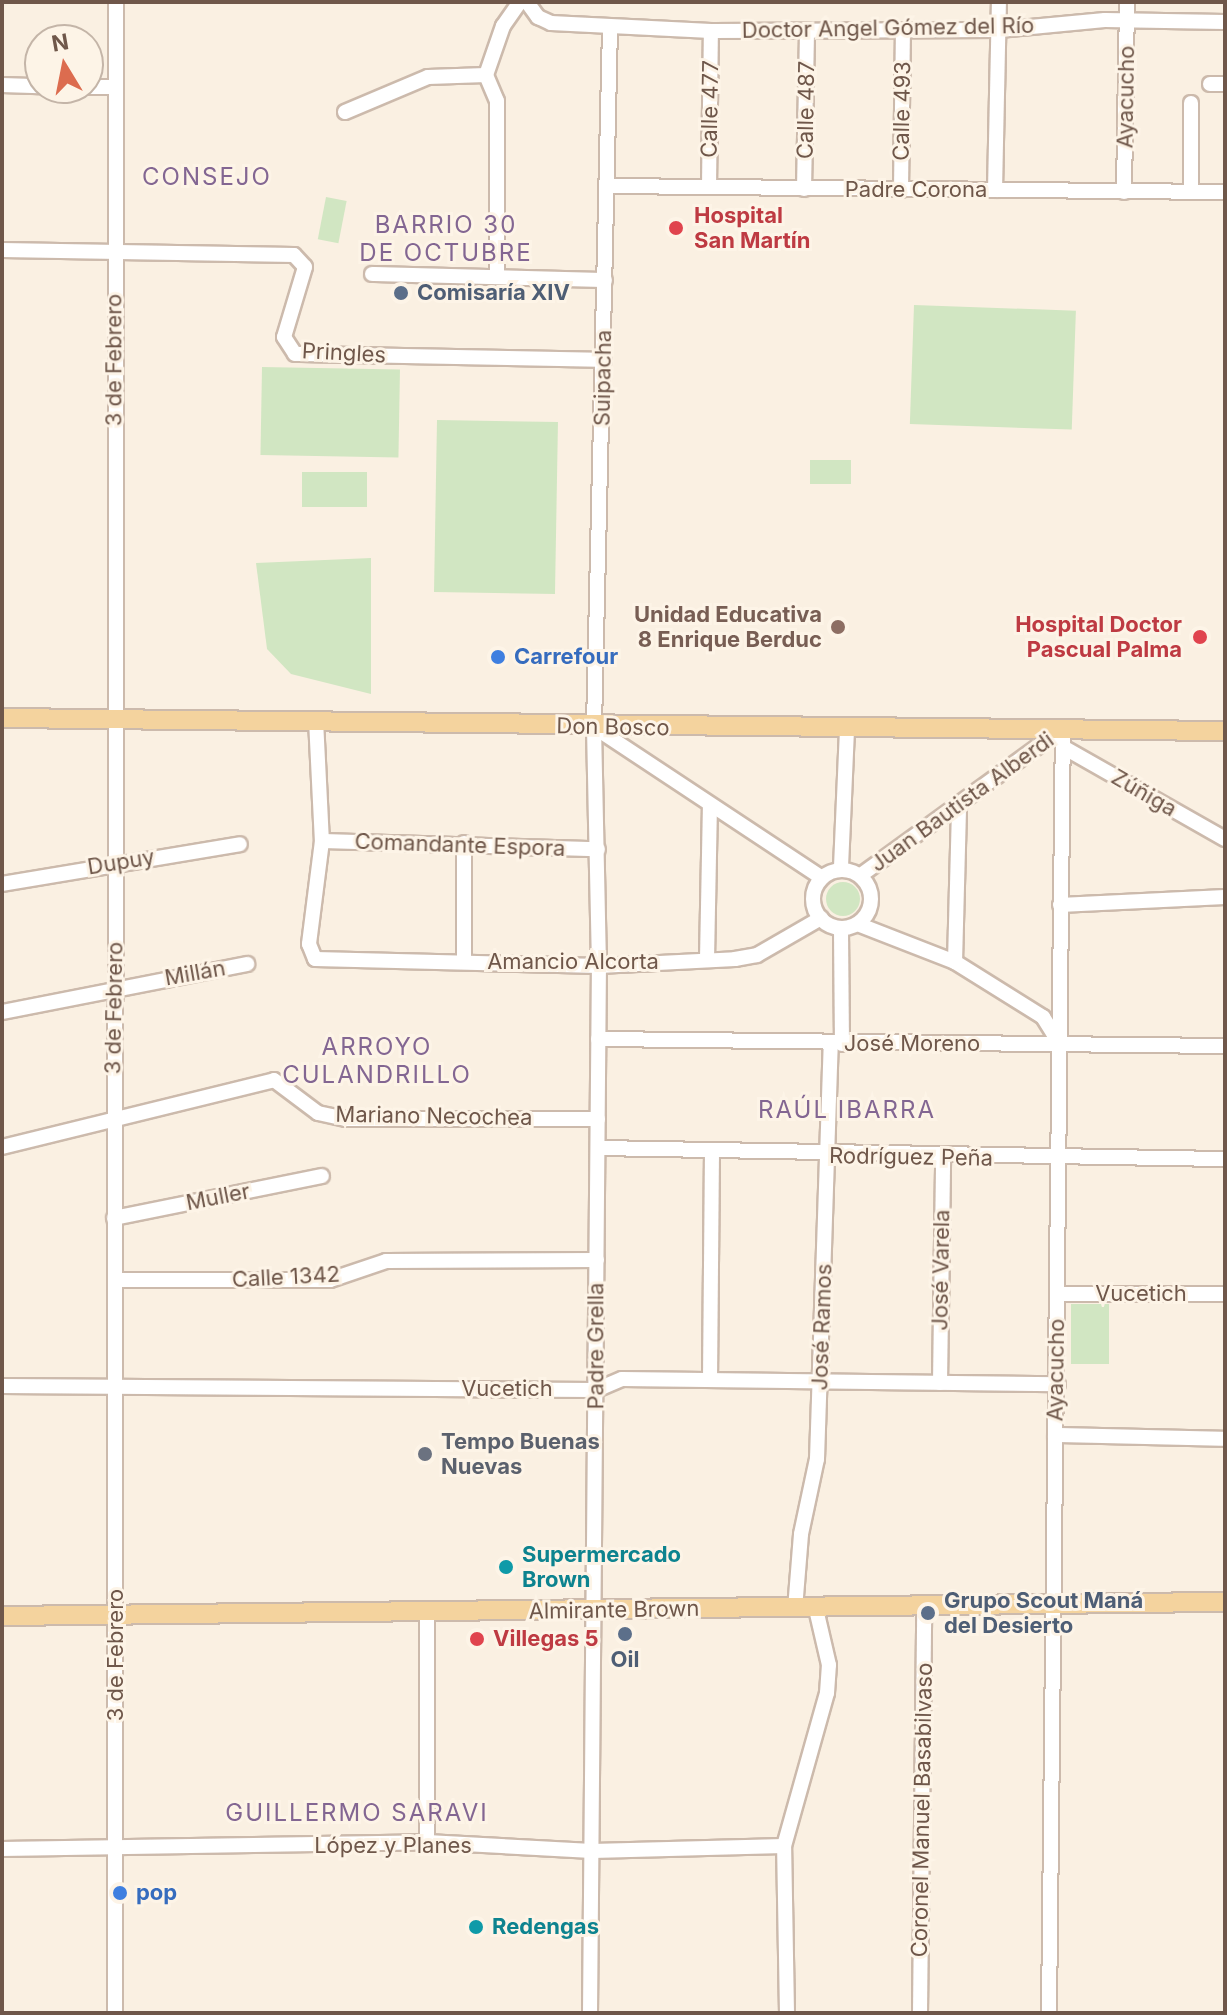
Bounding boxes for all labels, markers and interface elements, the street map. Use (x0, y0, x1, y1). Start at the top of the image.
street label: Doctor Angel Gómez del Río (742, 12, 1034, 44)
north arrow (24, 24, 104, 104)
text: N (50, 28, 71, 57)
street label: Ayacucho (1112, 45, 1140, 149)
street label: Calle 477 (696, 60, 724, 158)
street label: Calle 487 (792, 61, 820, 159)
street label: Calle 493 (888, 61, 916, 161)
district label: CONSEJO (142, 163, 272, 191)
street label: Padre Corona (845, 177, 987, 203)
place label: Hospital San Martín (694, 202, 810, 254)
district label: BARRIO 30 DE OCTUBRE (359, 211, 533, 267)
marker: Hospital San Martín (665, 217, 687, 239)
place label: Comisaría XIV (417, 280, 570, 306)
marker: Comisaría XIV (392, 284, 410, 302)
street label: 3 de Febrero (101, 294, 127, 426)
street label: Suipacha (589, 330, 617, 426)
street label: Pringles (301, 338, 387, 368)
place label: Unidad Educativa 8 Enrique Berduc (634, 601, 822, 652)
place label: Hospital Doctor Pascual Palma (1015, 611, 1182, 662)
marker: Unidad Educativa 8 Enrique Berduc (829, 618, 847, 636)
marker: Hospital Doctor Pascual Palma (1189, 626, 1211, 648)
place label: Carrefour (514, 644, 618, 670)
marker: Carrefour (489, 648, 507, 666)
street label: Don Bosco (556, 713, 670, 741)
street label: Juan Bautista Alberdi (865, 727, 1059, 877)
street label: Zúñiga (1107, 764, 1181, 822)
street label: Comandante Espora (354, 828, 566, 862)
street label: Dupuy (85, 844, 157, 880)
street label: 3 de Febrero (100, 942, 128, 1074)
street label: Amancio Alcorta (487, 949, 659, 975)
street label: Millán (163, 955, 227, 991)
street label: José Moreno (844, 1031, 980, 1057)
district label: ARROYO CULANDRILLO (282, 1033, 472, 1089)
district label: RAÚL IBARRA (758, 1096, 936, 1124)
street label: Mariano Necochea (335, 1101, 533, 1131)
street label: Rodríguez Peña (829, 1142, 993, 1172)
street label: Muller (184, 1178, 252, 1216)
street label: José Varela (927, 1209, 955, 1331)
street label: Calle 1342 (231, 1261, 341, 1293)
street label: José Ramos (807, 1263, 837, 1391)
street label: Vucetich (1095, 1281, 1187, 1307)
street label: Padre Grella (583, 1283, 609, 1409)
street label: Ayacucho (1042, 1318, 1070, 1422)
street label: Vucetich (461, 1376, 553, 1402)
place label: Tempo Buenas Nuevas (441, 1428, 600, 1480)
marker: Tempo Buenas Nuevas (416, 1445, 434, 1463)
place label: Supermercado Brown (522, 1541, 681, 1592)
marker: Supermercado Brown (497, 1558, 515, 1576)
place label: Grupo Scout Maná del Desierto (944, 1587, 1143, 1638)
street label: 3 de Febrero (103, 1589, 129, 1721)
street label: Almirante Brown (528, 1595, 700, 1625)
marker: Grupo Scout Maná del Desierto (919, 1604, 937, 1622)
marker: Oil (616, 1625, 634, 1643)
place label: Villegas 5 (493, 1626, 599, 1652)
marker: Villegas 5 (468, 1630, 486, 1648)
place label: Oil (611, 1647, 639, 1673)
street label: Coronel Manuel Basabilvaso (906, 1662, 938, 1958)
district label: GUILLERMO SARAVI (225, 1799, 489, 1827)
street label: López y Planes (314, 1833, 472, 1859)
place label: pop (136, 1880, 177, 1906)
marker: pop (111, 1884, 129, 1902)
place label: Redengas (492, 1914, 599, 1940)
marker: Redengas (467, 1918, 485, 1936)

